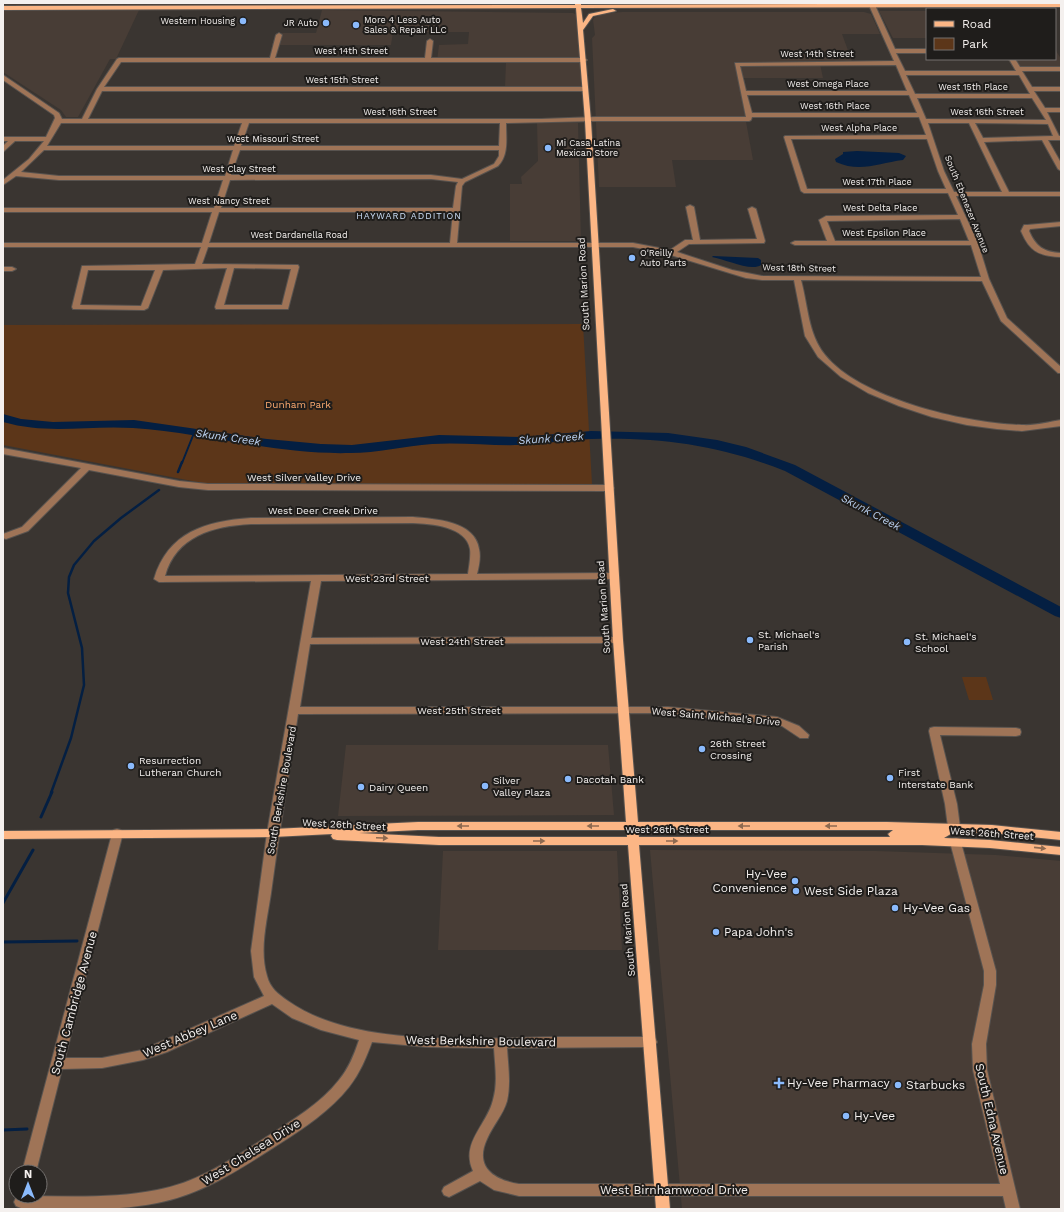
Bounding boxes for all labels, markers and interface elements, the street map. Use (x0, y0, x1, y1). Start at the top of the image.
legend (926, 8, 1056, 60)
place label: More 4 Less Auto Sales & Repair LLC (364, 15, 447, 35)
place label: Western Housing (160, 16, 235, 26)
marker: Western Housing (238, 16, 248, 26)
text: Road (962, 17, 991, 31)
place label: JR Auto (284, 18, 318, 28)
marker: JR Auto (321, 18, 331, 28)
marker: More 4 Less Auto Sales & Repair LLC (351, 20, 361, 30)
text: Park (962, 37, 988, 51)
street label: West 14th Street (314, 46, 388, 56)
street label: West 14th Street (780, 49, 854, 59)
street label: West 15th Street (305, 75, 379, 85)
street label: West Omega Place (787, 79, 869, 89)
street label: West 15th Place (938, 82, 1008, 92)
street label: West 16th Place (800, 101, 870, 111)
street label: West 16th Street (363, 107, 437, 117)
street label: West 16th Street (950, 107, 1024, 117)
street label: West Alpha Place (821, 123, 897, 133)
street label: West Missouri Street (227, 134, 319, 144)
place label: Mi Casa Latina Mexican Store (556, 138, 620, 158)
marker: Mi Casa Latina Mexican Store (543, 143, 553, 153)
street label: South Ebenezer Avenue (943, 154, 991, 254)
street label: West Clay Street (202, 164, 276, 174)
street label: West 17th Place (842, 177, 912, 187)
street label: West Nancy Street (188, 196, 270, 206)
street label: West Delta Place (843, 203, 917, 213)
district label: HAYWARD ADDITION (356, 211, 462, 221)
street label: West Epsilon Place (842, 228, 926, 238)
street label: West Dardanella Road (250, 230, 348, 240)
street label: South Marion Road (576, 237, 591, 331)
place label: O'Reilly Auto Parts (640, 248, 686, 268)
marker: O'Reilly Auto Parts (627, 253, 637, 263)
street label: West 18th Street (762, 262, 836, 274)
park label: Dunham Park (265, 399, 331, 410)
water label: Skunk Creek (195, 426, 262, 449)
water label: Skunk Creek (518, 430, 585, 447)
street label: West Silver Valley Drive (247, 472, 361, 483)
water label: Skunk Creek (839, 491, 904, 534)
street label: West Deer Creek Drive (268, 505, 378, 516)
street label: South Marion Road (595, 560, 612, 654)
street label: West 23rd Street (345, 573, 429, 584)
place label: St. Michael's Parish (758, 629, 819, 652)
place label: St. Michael's School (915, 631, 976, 654)
marker: St. Michael's Parish (745, 635, 755, 645)
street label: West 24th Street (420, 636, 505, 647)
marker: St. Michael's School (902, 637, 912, 647)
street label: West 25th Street (417, 705, 502, 716)
street label: West Saint Michael's Drive (651, 705, 781, 728)
street label: South Berkshire Boulevard (265, 725, 298, 855)
place label: 26th Street Crossing (710, 738, 767, 761)
marker: 26th Street Crossing (697, 744, 707, 754)
place label: Resurrection Lutheran Church (139, 755, 221, 778)
marker: Resurrection Lutheran Church (126, 761, 136, 771)
place label: First Interstate Bank (898, 767, 974, 790)
marker: First Interstate Bank (885, 773, 895, 783)
marker: Dacotah Bank (563, 774, 573, 784)
place label: Dacotah Bank (576, 774, 644, 785)
place label: Silver Valley Plaza (493, 775, 551, 798)
marker: Silver Valley Plaza (480, 781, 490, 791)
marker: Dairy Queen (356, 782, 366, 792)
place label: Dairy Queen (369, 782, 428, 793)
street label: West 26th Street (302, 817, 387, 832)
one-way arrow (456, 823, 469, 829)
one-way arrow (586, 823, 599, 829)
one-way arrow (737, 823, 750, 829)
one-way arrow (824, 823, 837, 829)
street label: West 26th Street (625, 824, 710, 835)
street label: West 26th Street (950, 825, 1035, 842)
one-way arrow (376, 835, 389, 841)
one-way arrow (533, 838, 546, 844)
one-way arrow (666, 838, 679, 844)
one-way arrow (1034, 845, 1046, 852)
place label: Hy-Vee Convenience (713, 867, 787, 895)
marker: Hy-Vee Convenience (790, 876, 800, 886)
street label: South Marion Road (618, 883, 637, 977)
place label: West Side Plaza (804, 884, 898, 898)
marker: West Side Plaza (791, 886, 801, 896)
place label: Hy-Vee Gas (903, 901, 970, 915)
marker: Hy-Vee Gas (890, 903, 900, 913)
place label: Papa John's (724, 925, 793, 939)
marker: Papa John's (711, 927, 721, 937)
street label: South Cambridge Avenue (48, 930, 100, 1076)
street label: West Abbey Lane (141, 1008, 239, 1060)
street label: West Berkshire Boulevard (406, 1033, 556, 1049)
street label: South Edna Avenue (972, 1062, 1012, 1176)
place label: Hy-Vee Pharmacy (787, 1076, 891, 1090)
marker: Hy-Vee Pharmacy (774, 1078, 784, 1088)
place label: Starbucks (906, 1078, 965, 1092)
marker: Starbucks (893, 1080, 903, 1090)
place label: Hy-Vee (854, 1109, 895, 1123)
marker: Hy-Vee (841, 1111, 851, 1121)
street label: West Chelsea Drive (199, 1116, 303, 1188)
north arrow (8, 1164, 48, 1204)
text: N (24, 1168, 32, 1181)
street label: West Birnhamwood Drive (600, 1183, 748, 1197)

